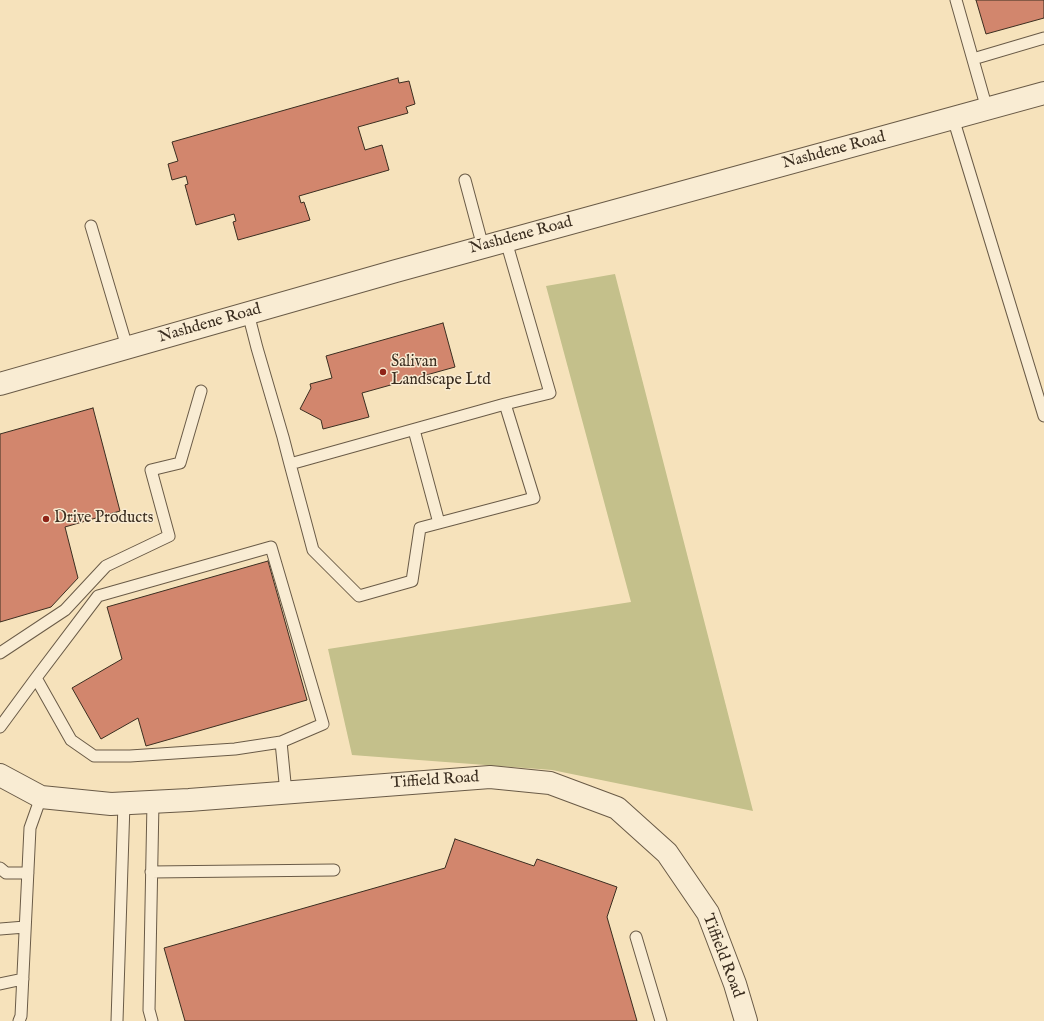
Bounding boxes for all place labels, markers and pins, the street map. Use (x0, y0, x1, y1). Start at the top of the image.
place label: Salivan Landscape Ltd (391, 353, 491, 391)
marker: Salivan Landscape Ltd (378, 367, 388, 377)
place label: Drive Products (54, 509, 153, 529)
marker: Drive Products (41, 514, 51, 524)

